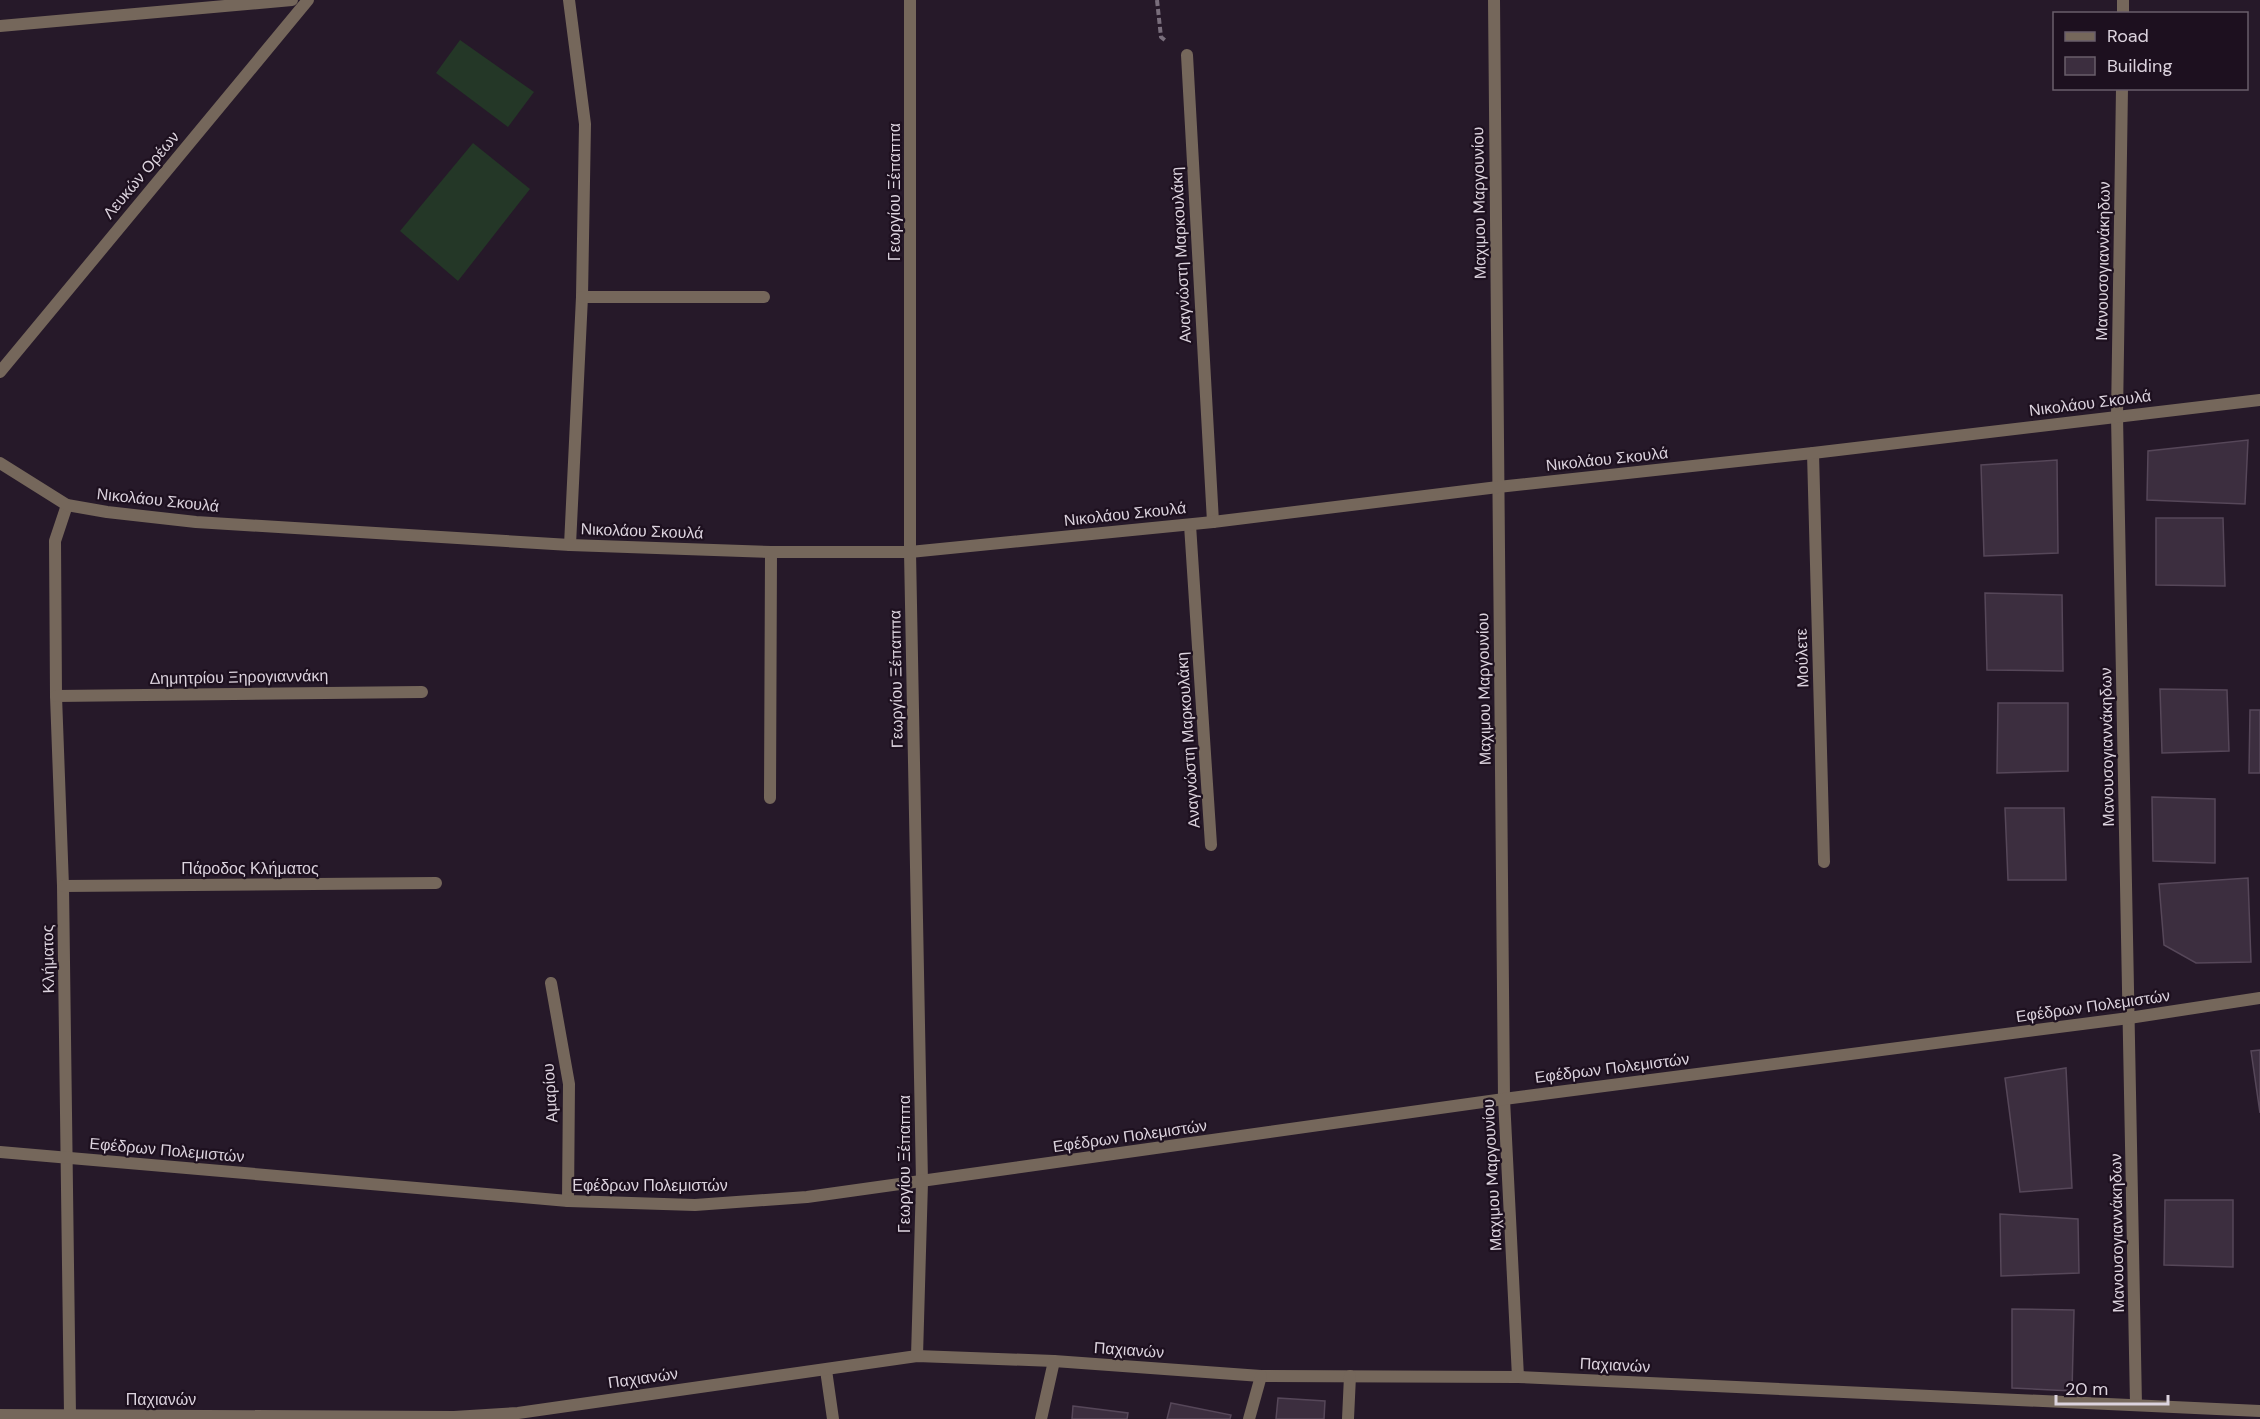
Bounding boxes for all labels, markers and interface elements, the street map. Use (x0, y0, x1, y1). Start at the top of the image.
legend (2053, 12, 2248, 90)
text: Road (2107, 24, 2149, 48)
text: Building (2107, 54, 2172, 78)
street label: Γεωργίου Ξέπαππα (884, 123, 905, 261)
street label: Λευκών Ορέων (98, 127, 184, 223)
street label: Μαχιμου Mαργουνίου (1467, 127, 1491, 279)
street label: Αναγνώστη Μαρκουλάκη (1166, 166, 1196, 344)
street label: Μανουσογιαννάκηδων (2091, 181, 2115, 341)
street label: Νικολάου Σκουλά (2028, 385, 2152, 421)
street label: Νικολάου Σκουλά (1545, 442, 1669, 476)
street label: Νικολάου Σκουλά (96, 483, 220, 517)
street label: Νικολάου Σκουλά (1063, 497, 1187, 531)
street label: Νικολάου Σκουλά (580, 518, 704, 544)
street label: Γεωργίου Ξέπαππα (884, 610, 908, 748)
street label: Μαχιμου Mαργουνίου (1472, 613, 1496, 765)
street label: Μούλετε (1790, 628, 1814, 688)
street label: Αναγνώστη Μαρκουλάκη (1171, 651, 1205, 829)
street label: Δημητρίου Ξηρογιαννάκη (149, 665, 329, 689)
street label: Μανουσογιαννάκηδων (2095, 667, 2119, 827)
street label: Πάροδος Κλήματος (181, 858, 319, 879)
street label: Κλήματος (37, 924, 59, 994)
street label: Εφέδρων Πολεμιστών (2015, 985, 2171, 1027)
street label: Εφέδρων Πολεμιστών (1534, 1048, 1690, 1088)
street label: Αμαρίου (537, 1063, 563, 1123)
street label: Γεωργίου Ξέπαππα (894, 1095, 915, 1233)
street label: Μαχιμου Mαργουνίου (1478, 1098, 1506, 1252)
street label: Εφέδρων Πολεμιστών (1052, 1115, 1208, 1157)
street label: Εφέδρων Πολεμιστών (89, 1133, 245, 1167)
street label: Μανουσογιαννάκηδων (2105, 1153, 2129, 1313)
street label: Εφέδρων Πολεμιστών (572, 1175, 728, 1196)
street label: Παχιανών (1093, 1337, 1165, 1363)
street label: Παχιανών (1579, 1353, 1651, 1377)
street label: Παχιανών (607, 1363, 679, 1393)
scale bar (2056, 1368, 2168, 1406)
text: 20 m (2065, 1377, 2108, 1401)
street label: Παχιανών (126, 1389, 196, 1410)

